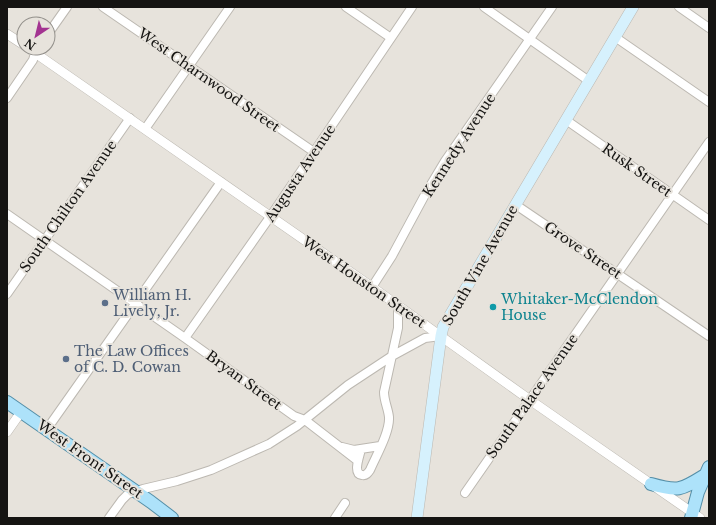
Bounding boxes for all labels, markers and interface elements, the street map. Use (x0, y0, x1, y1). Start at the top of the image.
north arrow (16, 16, 56, 56)
street label: West Charnwood Street (134, 23, 284, 136)
text: N (21, 35, 39, 53)
street label: Kennedy Avenue (419, 90, 499, 200)
street label: Augusta Avenue (260, 121, 339, 226)
street label: South Chilton Avenue (15, 136, 121, 276)
street label: Rusk Street (599, 139, 676, 201)
street label: South Vine Avenue (438, 202, 522, 328)
street label: Grove Street (541, 217, 626, 283)
street label: West Houston Street (298, 232, 430, 332)
place label: William H. Lively, Jr. (112, 286, 191, 320)
place label: Whitaker-McClendon House (500, 290, 658, 324)
marker: William H. Lively, Jr. (100, 298, 110, 308)
marker: Whitaker-McClendon House (488, 302, 498, 312)
street label: South Palace Avenue (482, 330, 582, 462)
place label: The Law Offices of C. D. Cowan (74, 342, 189, 376)
street label: Bryan Street (202, 346, 286, 414)
marker: The Law Offices of C. D. Cowan (61, 354, 71, 364)
street label: West Front Street (33, 415, 147, 503)

